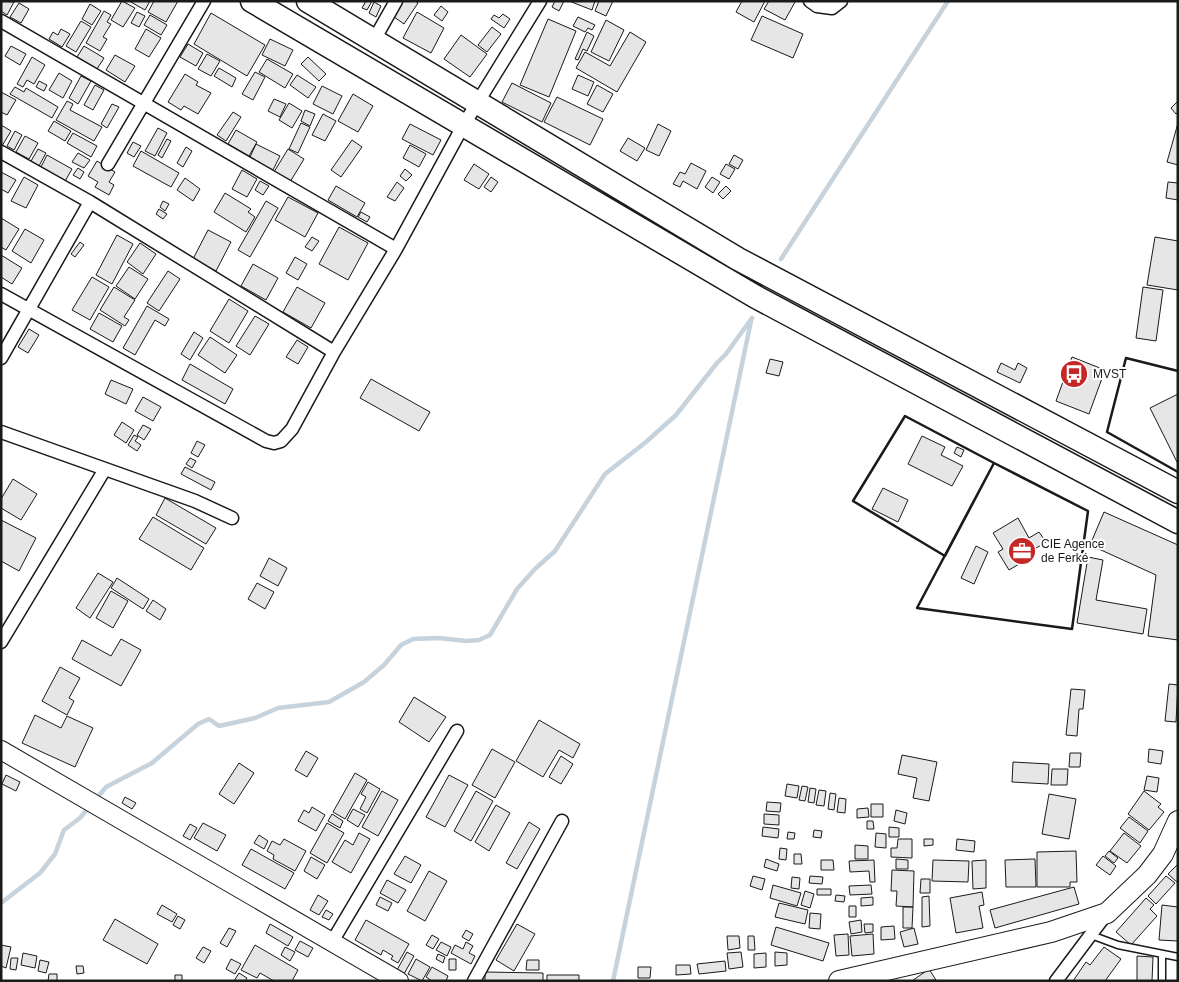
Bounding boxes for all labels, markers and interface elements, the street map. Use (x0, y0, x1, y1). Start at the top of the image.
bus stop icon: MVST (1059, 359, 1089, 389)
place label: MVST (1093, 367, 1127, 381)
office icon: CIE Agence de Ferké (1007, 536, 1037, 566)
place label: CIE Agence de Ferké (1041, 537, 1105, 565)

